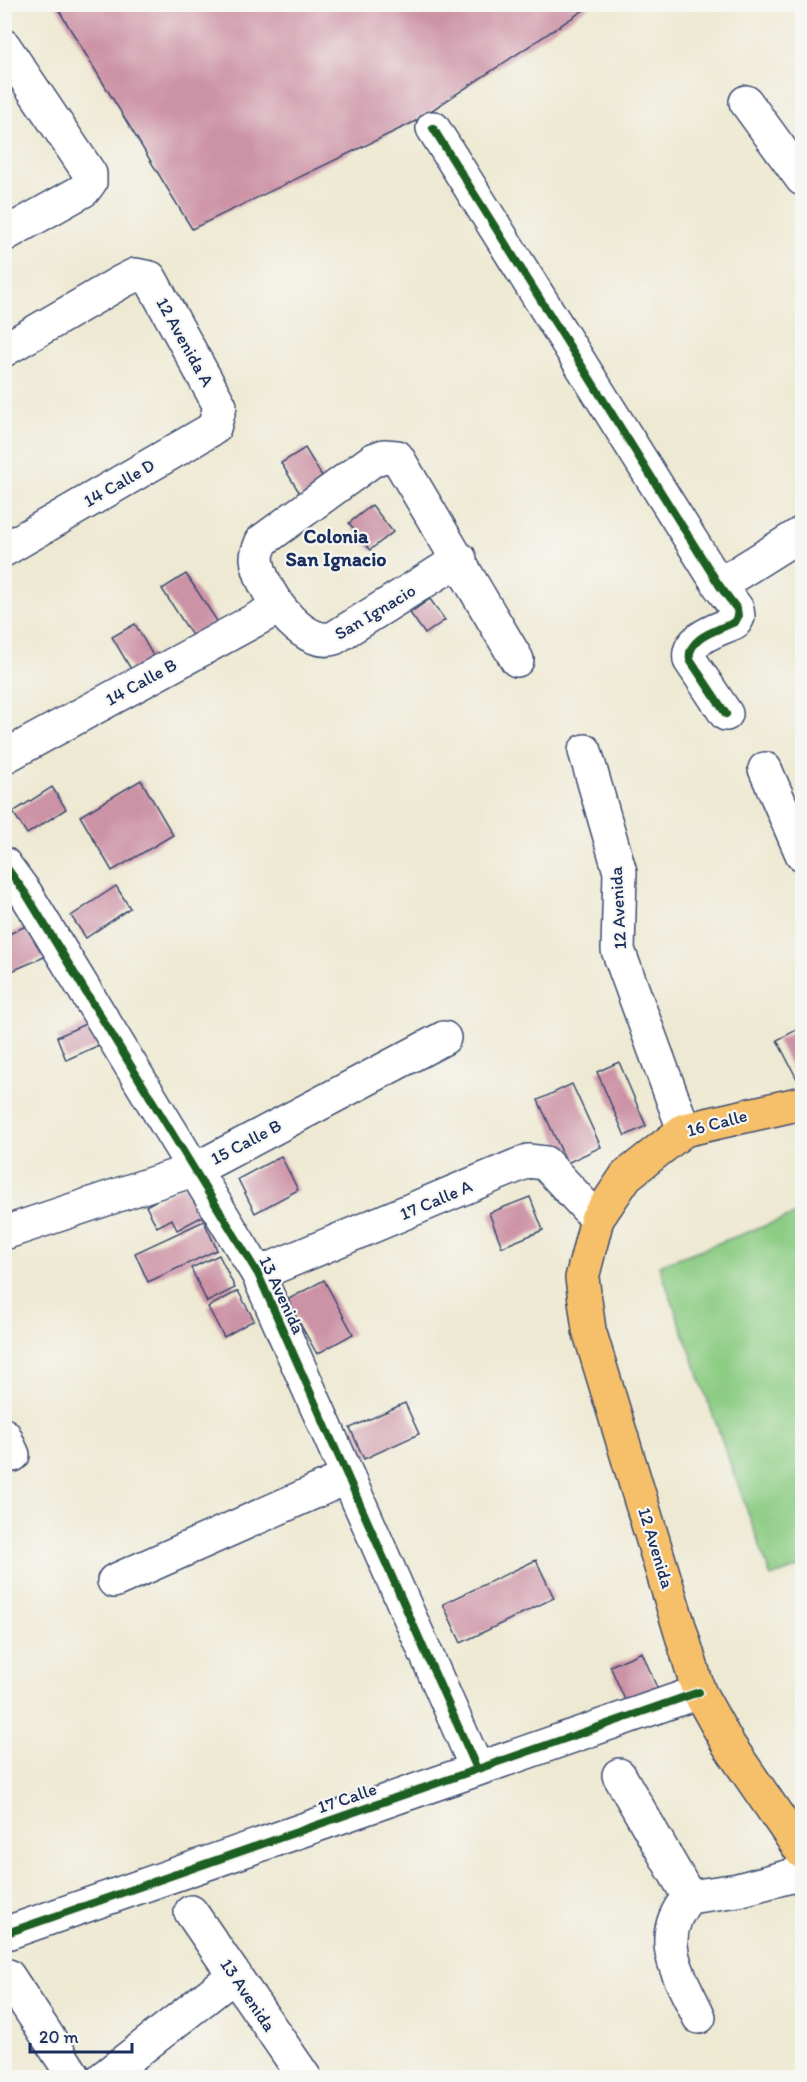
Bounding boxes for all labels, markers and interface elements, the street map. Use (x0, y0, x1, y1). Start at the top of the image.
street label: 12 Avenida A (151, 293, 219, 391)
street label: 14 Calle D (80, 454, 158, 512)
district label: Colonia San Ignacio (286, 524, 386, 572)
street label: San Ignacio (330, 579, 420, 645)
street label: 14 Calle B (101, 653, 181, 711)
street label: 12 Avenida (605, 865, 631, 950)
street label: 16 Calle (684, 1104, 750, 1142)
street label: 15 Calle B (207, 1114, 285, 1170)
street label: 17 Calle A (396, 1175, 476, 1225)
street label: 13 Avenida (254, 1252, 310, 1338)
street label: 12 Avenida (633, 1505, 679, 1592)
street label: 17 Calle (315, 1778, 379, 1818)
street label: 13 Avenida (215, 1954, 281, 2036)
scale bar (30, 2016, 132, 2054)
text: 20 m (39, 2026, 79, 2048)

